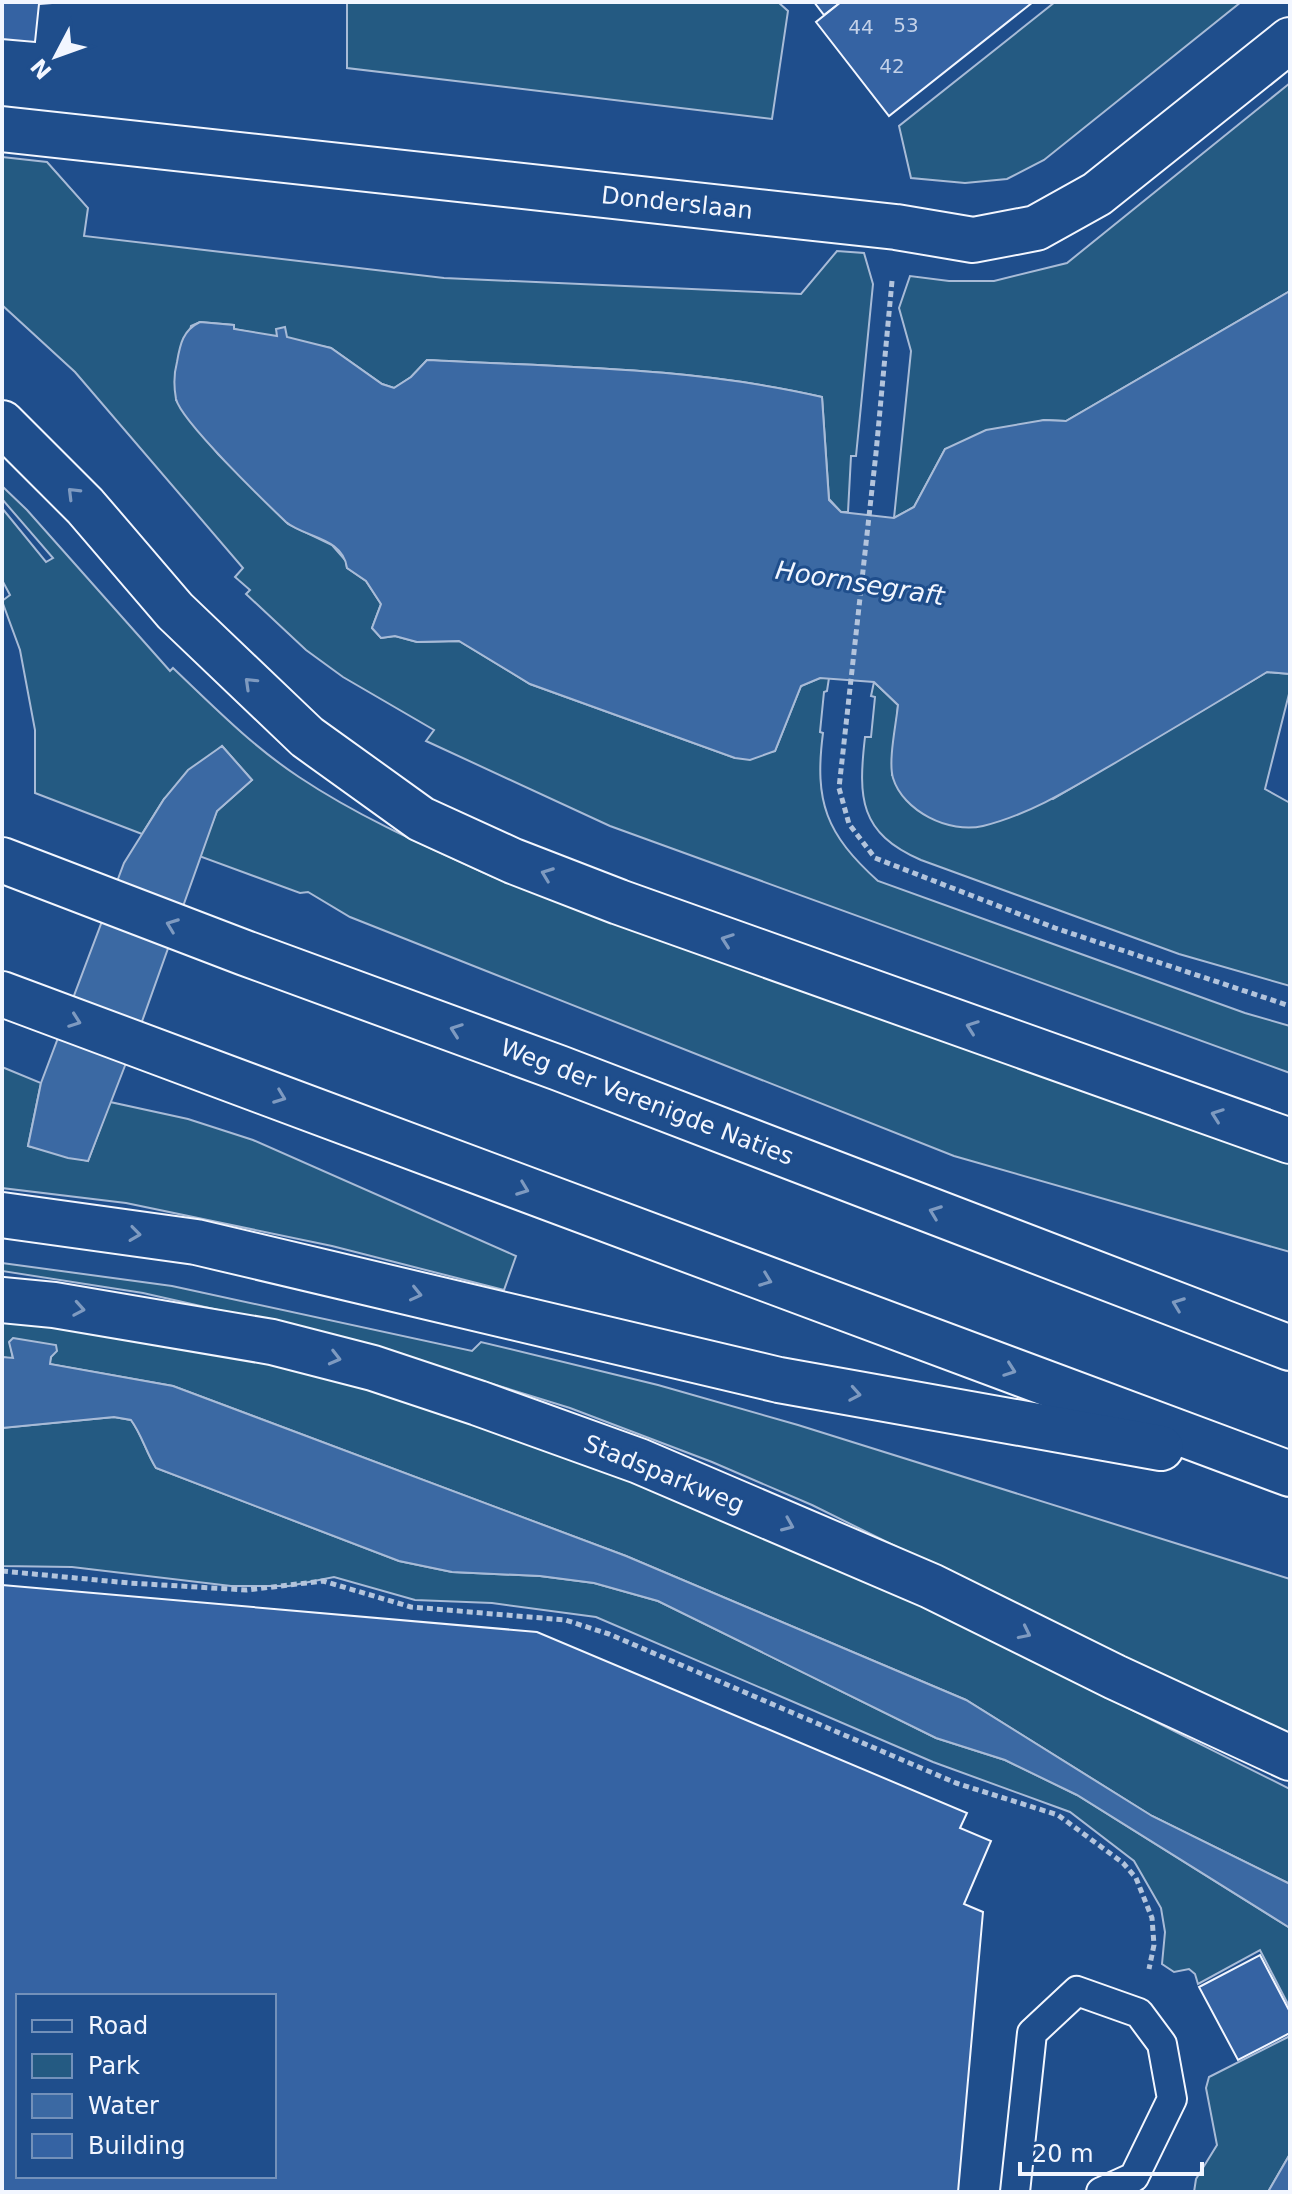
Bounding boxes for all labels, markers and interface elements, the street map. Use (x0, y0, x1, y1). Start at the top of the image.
house number: 53 (893, 13, 919, 37)
house number: 44 (848, 15, 874, 39)
north arrow (16, 16, 96, 96)
text: N (26, 54, 57, 84)
house number: 42 (879, 54, 905, 78)
street label: Donderslaan (600, 181, 754, 225)
one-way arrow (68, 488, 82, 503)
water label: Hoornsegraft (773, 555, 947, 611)
one-way arrow (245, 678, 259, 693)
one-way arrow (540, 867, 554, 884)
one-way arrow (166, 918, 180, 935)
one-way arrow (720, 933, 734, 950)
one-way arrow (67, 1011, 81, 1028)
one-way arrow (965, 1021, 979, 1037)
one-way arrow (450, 1024, 464, 1040)
street label: Weg der Verenigde Naties (497, 1033, 797, 1171)
one-way arrow (272, 1087, 286, 1104)
one-way arrow (1210, 1108, 1224, 1124)
one-way arrow (515, 1179, 529, 1195)
one-way arrow (929, 1205, 943, 1222)
one-way arrow (129, 1225, 142, 1242)
one-way arrow (759, 1270, 773, 1287)
one-way arrow (409, 1284, 423, 1301)
one-way arrow (1172, 1297, 1186, 1314)
one-way arrow (73, 1300, 86, 1317)
one-way arrow (327, 1348, 341, 1365)
one-way arrow (1002, 1360, 1016, 1377)
one-way arrow (849, 1384, 862, 1401)
street label: Stadsparkweg (580, 1429, 748, 1519)
one-way arrow (780, 1516, 794, 1532)
one-way arrow (1016, 1623, 1031, 1639)
legend (16, 1994, 276, 2178)
text: Road (88, 2012, 148, 2040)
text: Park (88, 2052, 140, 2080)
text: Water (88, 2092, 159, 2120)
scale bar (1020, 2126, 1202, 2176)
text: Building (88, 2132, 185, 2160)
text: 20 m (1032, 2140, 1094, 2168)

